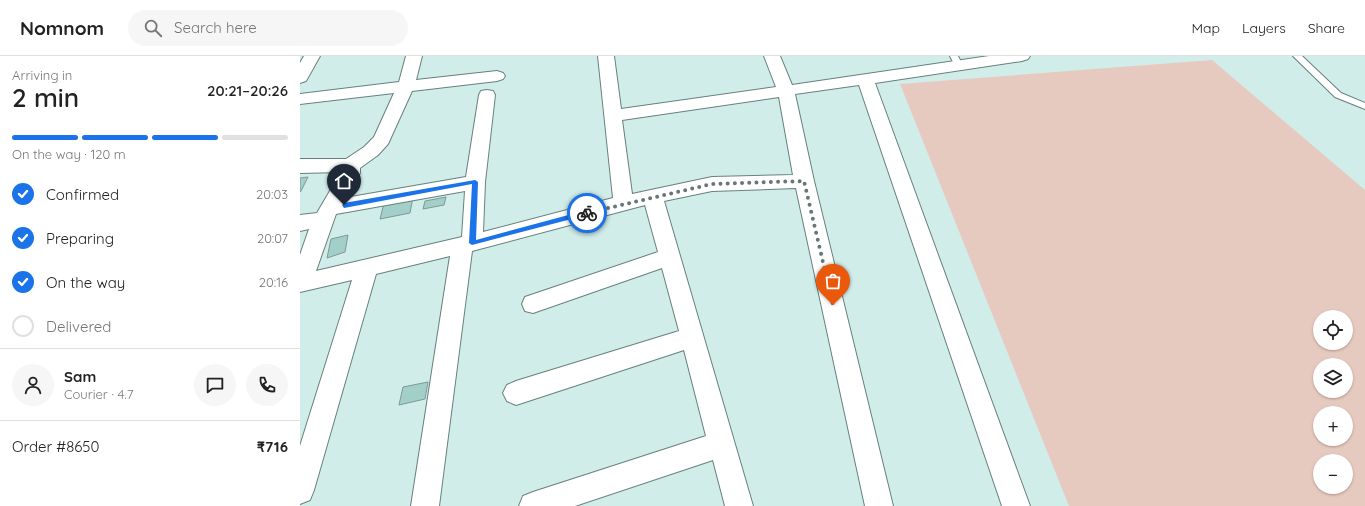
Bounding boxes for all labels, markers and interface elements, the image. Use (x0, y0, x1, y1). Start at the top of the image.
search box (128, 10, 408, 46)
text: Nomnom (20, 16, 104, 40)
icon: search (142, 17, 164, 39)
text: Search here (174, 18, 257, 37)
text: Map (1191, 19, 1220, 37)
text: Layers (1242, 19, 1286, 37)
text: Share (1308, 19, 1345, 37)
text: Arriving in (12, 67, 72, 83)
text: 2 min (12, 81, 79, 114)
text: 20:21–20:26 (207, 81, 288, 100)
text: On the way · 120 m (12, 146, 126, 162)
pin (327, 164, 361, 205)
icon: home (333, 170, 355, 192)
icon: check (12, 183, 34, 205)
text: Confirmed (46, 185, 119, 204)
text: 20:03 (256, 186, 288, 202)
courier (567, 193, 607, 233)
icon: bike (576, 202, 598, 224)
icon: check (12, 227, 34, 249)
text: Preparing (46, 229, 114, 248)
text: 20:07 (257, 230, 288, 246)
pin (816, 264, 850, 305)
icon: bag (822, 270, 844, 292)
icon: check (12, 271, 34, 293)
text: On the way (46, 273, 125, 292)
text: 20:16 (259, 274, 288, 290)
map controls (1313, 310, 1353, 494)
button: locate (1313, 310, 1353, 350)
text: Delivered (46, 317, 111, 336)
button: layers (1313, 358, 1353, 398)
button: person (12, 364, 54, 406)
button: chat (194, 364, 236, 406)
button: phone (246, 364, 288, 406)
text: Sam (64, 367, 96, 386)
text: Courier · 4.7 (64, 386, 133, 402)
button: + (1313, 406, 1353, 446)
text: Order #8650 (12, 437, 99, 456)
text: ₹716 (257, 437, 288, 456)
button: − (1313, 454, 1353, 494)

